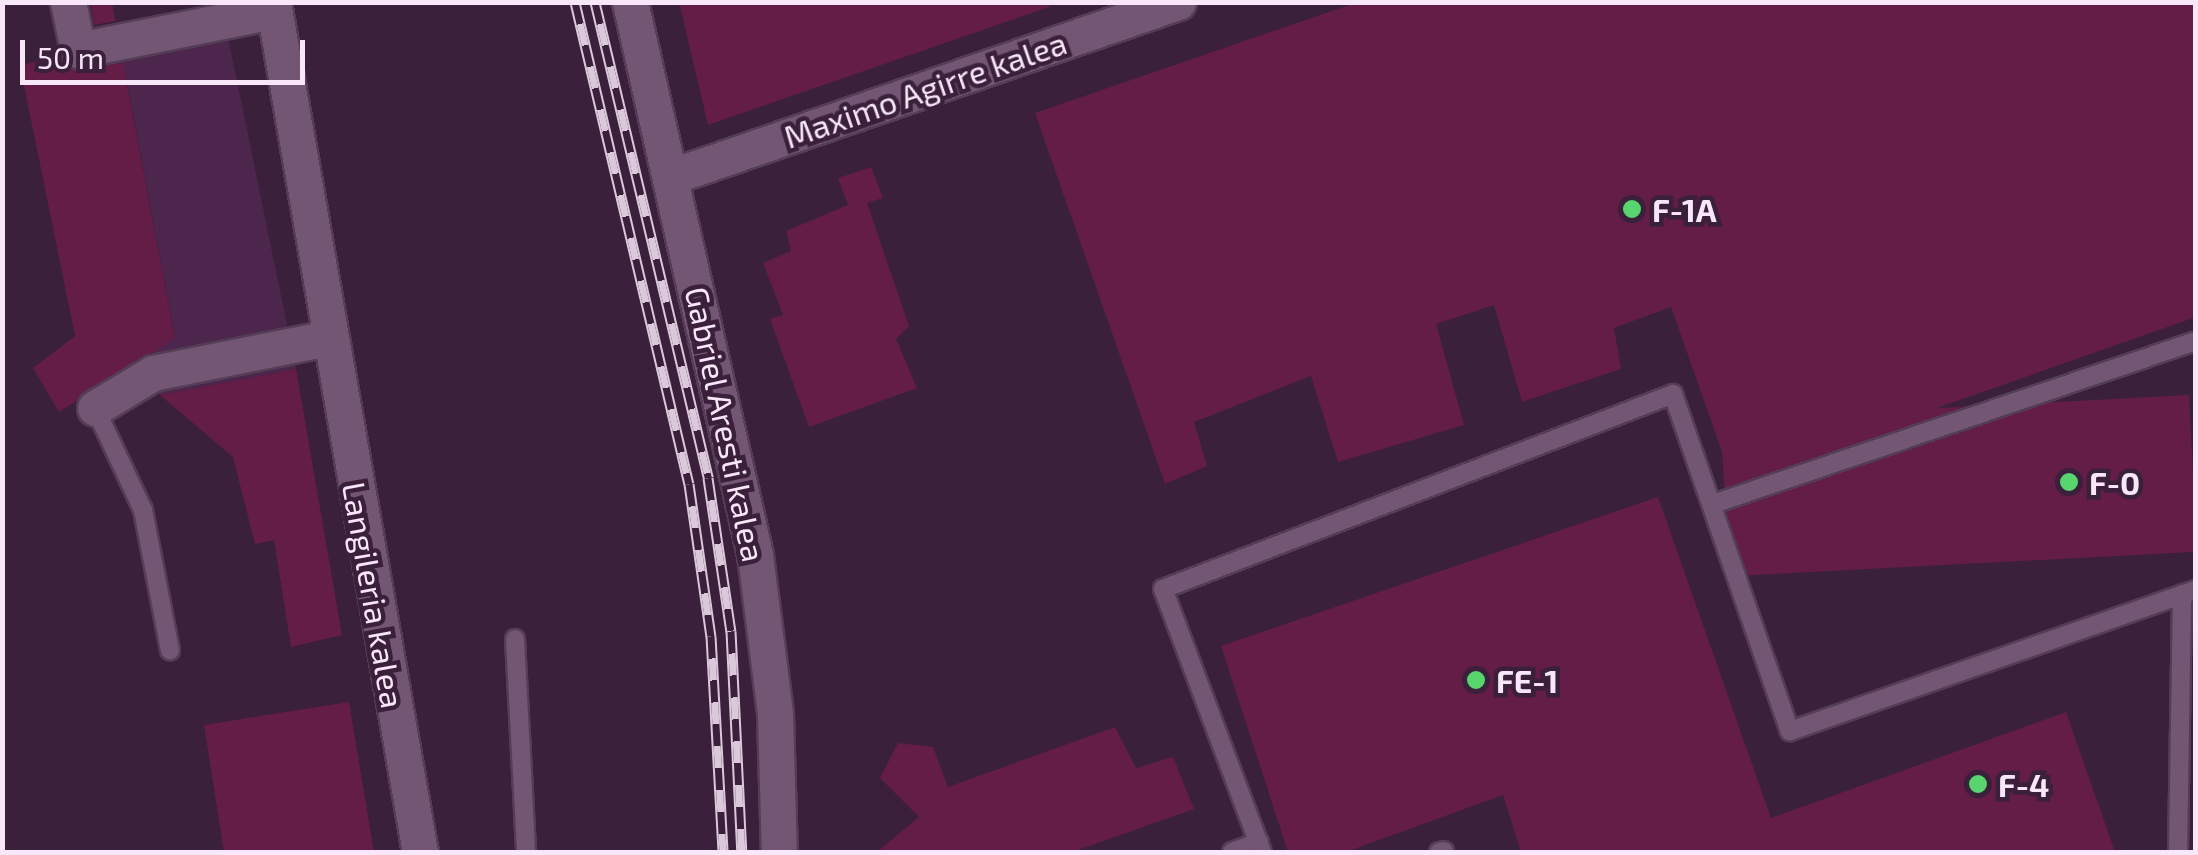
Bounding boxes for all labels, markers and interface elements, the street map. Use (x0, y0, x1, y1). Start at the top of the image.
scale bar (25, 20, 310, 82)
street label: Maximo Agirre kalea (778, 22, 1072, 156)
text: 50 m (37, 39, 104, 75)
place label: F-1A (1652, 190, 1717, 228)
marker: F-1A (1621, 198, 1643, 220)
street label: Gabriel Aresti kalea (678, 282, 774, 566)
place label: F-0 (2089, 463, 2140, 501)
marker: F-0 (2058, 471, 2080, 493)
street label: Langileria kalea (335, 479, 413, 711)
place label: FE-1 (1496, 661, 1558, 699)
marker: FE-1 (1465, 669, 1487, 691)
place label: F-4 (1998, 765, 2049, 803)
marker: F-4 (1967, 773, 1989, 795)

